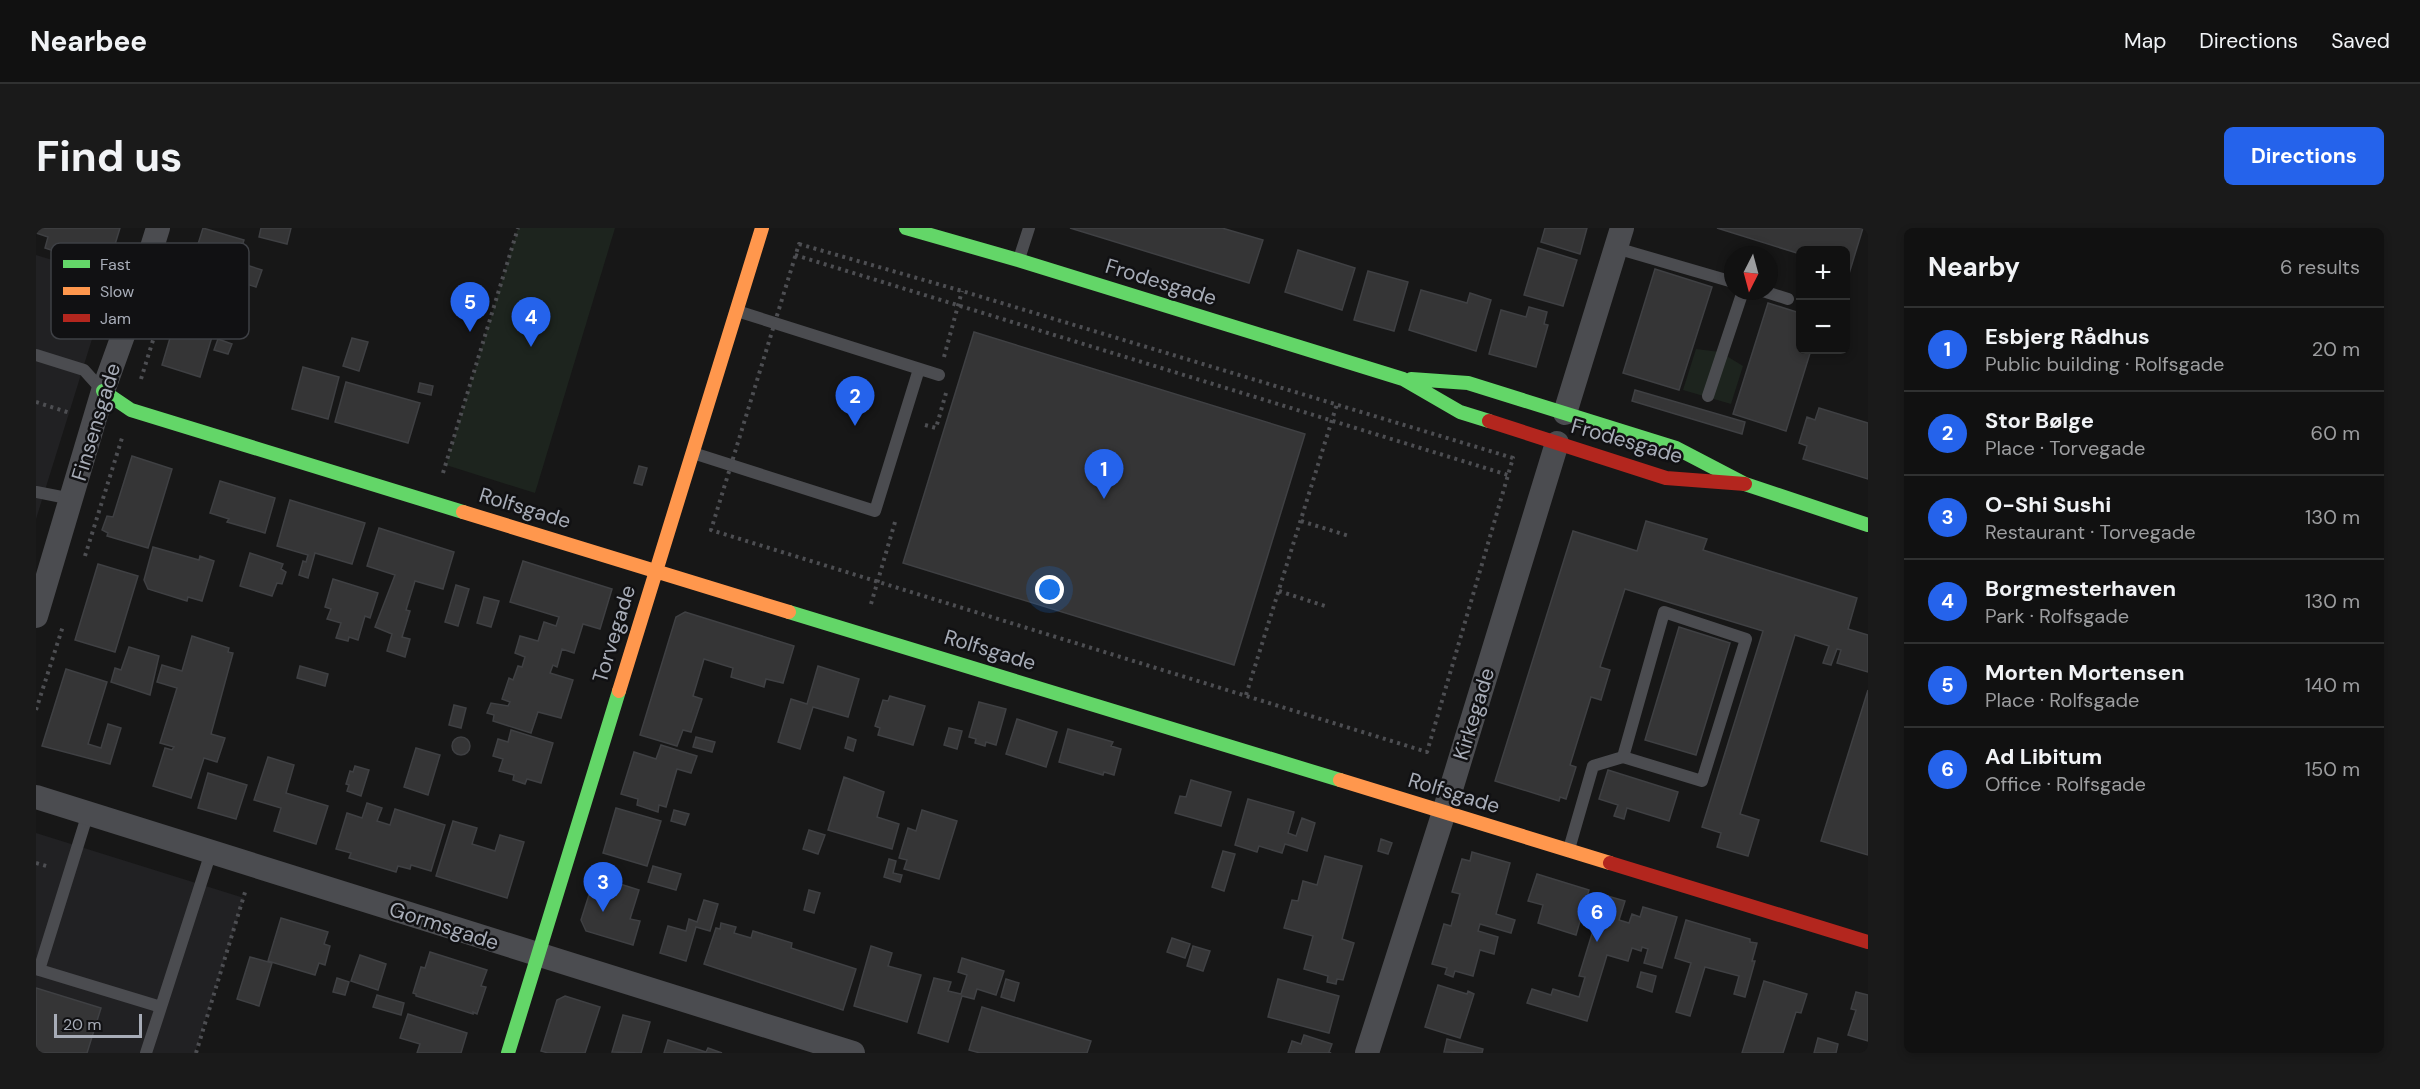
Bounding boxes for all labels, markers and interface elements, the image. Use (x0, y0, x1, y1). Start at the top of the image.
text: Nearbee (30, 23, 147, 60)
text: Map (2124, 27, 2166, 55)
text: Directions (2199, 27, 2298, 55)
text: Saved (2331, 27, 2390, 55)
button: Directions (2224, 127, 2384, 185)
text: Find us (36, 129, 182, 184)
legend (51, 243, 249, 339)
north arrow (1724, 246, 1778, 300)
map controls (1796, 246, 1850, 354)
button: + (1796, 246, 1850, 300)
text: Nearby (1928, 250, 2020, 284)
street label: Frodesgade (1102, 252, 1220, 312)
text: Fast (100, 254, 131, 275)
text: 6 results (2280, 254, 2360, 280)
text: Slow (100, 281, 134, 302)
pin: 5 (450, 282, 490, 332)
pin: 4 (512, 298, 550, 347)
button: − (1796, 300, 1850, 354)
text: Jam (100, 308, 131, 329)
text: Esbjerg Rådhus (1985, 322, 2150, 351)
text: 1 (1944, 336, 1951, 362)
text: 20 m (2312, 336, 2360, 362)
text: Public building · Rolfsgade (1985, 351, 2224, 377)
street label: Finsensgade (65, 360, 127, 484)
pin: 2 (836, 376, 874, 426)
text: Stor Bølge (1985, 406, 2094, 435)
street label: Frodesgade (1568, 412, 1686, 470)
text: 2 (1942, 420, 1953, 446)
text: 60 m (2311, 420, 2360, 446)
text: Place · Torvegade (1985, 435, 2145, 461)
pin: 1 (1084, 450, 1124, 499)
street label: Rolfsgade (476, 481, 574, 535)
text: O-Shi Sushi (1985, 490, 2111, 519)
text: 3 (1941, 504, 1954, 530)
text: 130 m (2305, 504, 2360, 530)
text: Restaurant · Torvegade (1985, 519, 2196, 545)
text: Borgmesterhaven (1985, 574, 2176, 603)
your location (1035, 575, 1064, 604)
street label: Torvegade (586, 582, 642, 686)
text: 4 (1941, 588, 1954, 614)
text: 130 m (2305, 588, 2360, 614)
text: Park · Rolfsgade (1985, 603, 2129, 629)
street label: Rolfsgade (941, 623, 1039, 677)
text: Morten Mortensen (1985, 658, 2185, 687)
street label: Kirkegade (1447, 664, 1501, 764)
text: 5 (1941, 672, 1954, 698)
text: 140 m (2305, 672, 2360, 698)
text: Place · Rolfsgade (1985, 687, 2139, 713)
text: Ad Libitum (1985, 742, 2102, 771)
text: 6 (1941, 756, 1954, 782)
text: 150 m (2305, 756, 2360, 782)
street label: Rolfsgade (1405, 766, 1503, 820)
text: Office · Rolfsgade (1985, 771, 2146, 797)
pin: 3 (584, 862, 622, 912)
pin: 6 (1578, 892, 1616, 942)
street label: Gormsgade (386, 895, 502, 957)
scale bar (54, 1011, 142, 1038)
text: 20 m (63, 1014, 102, 1035)

